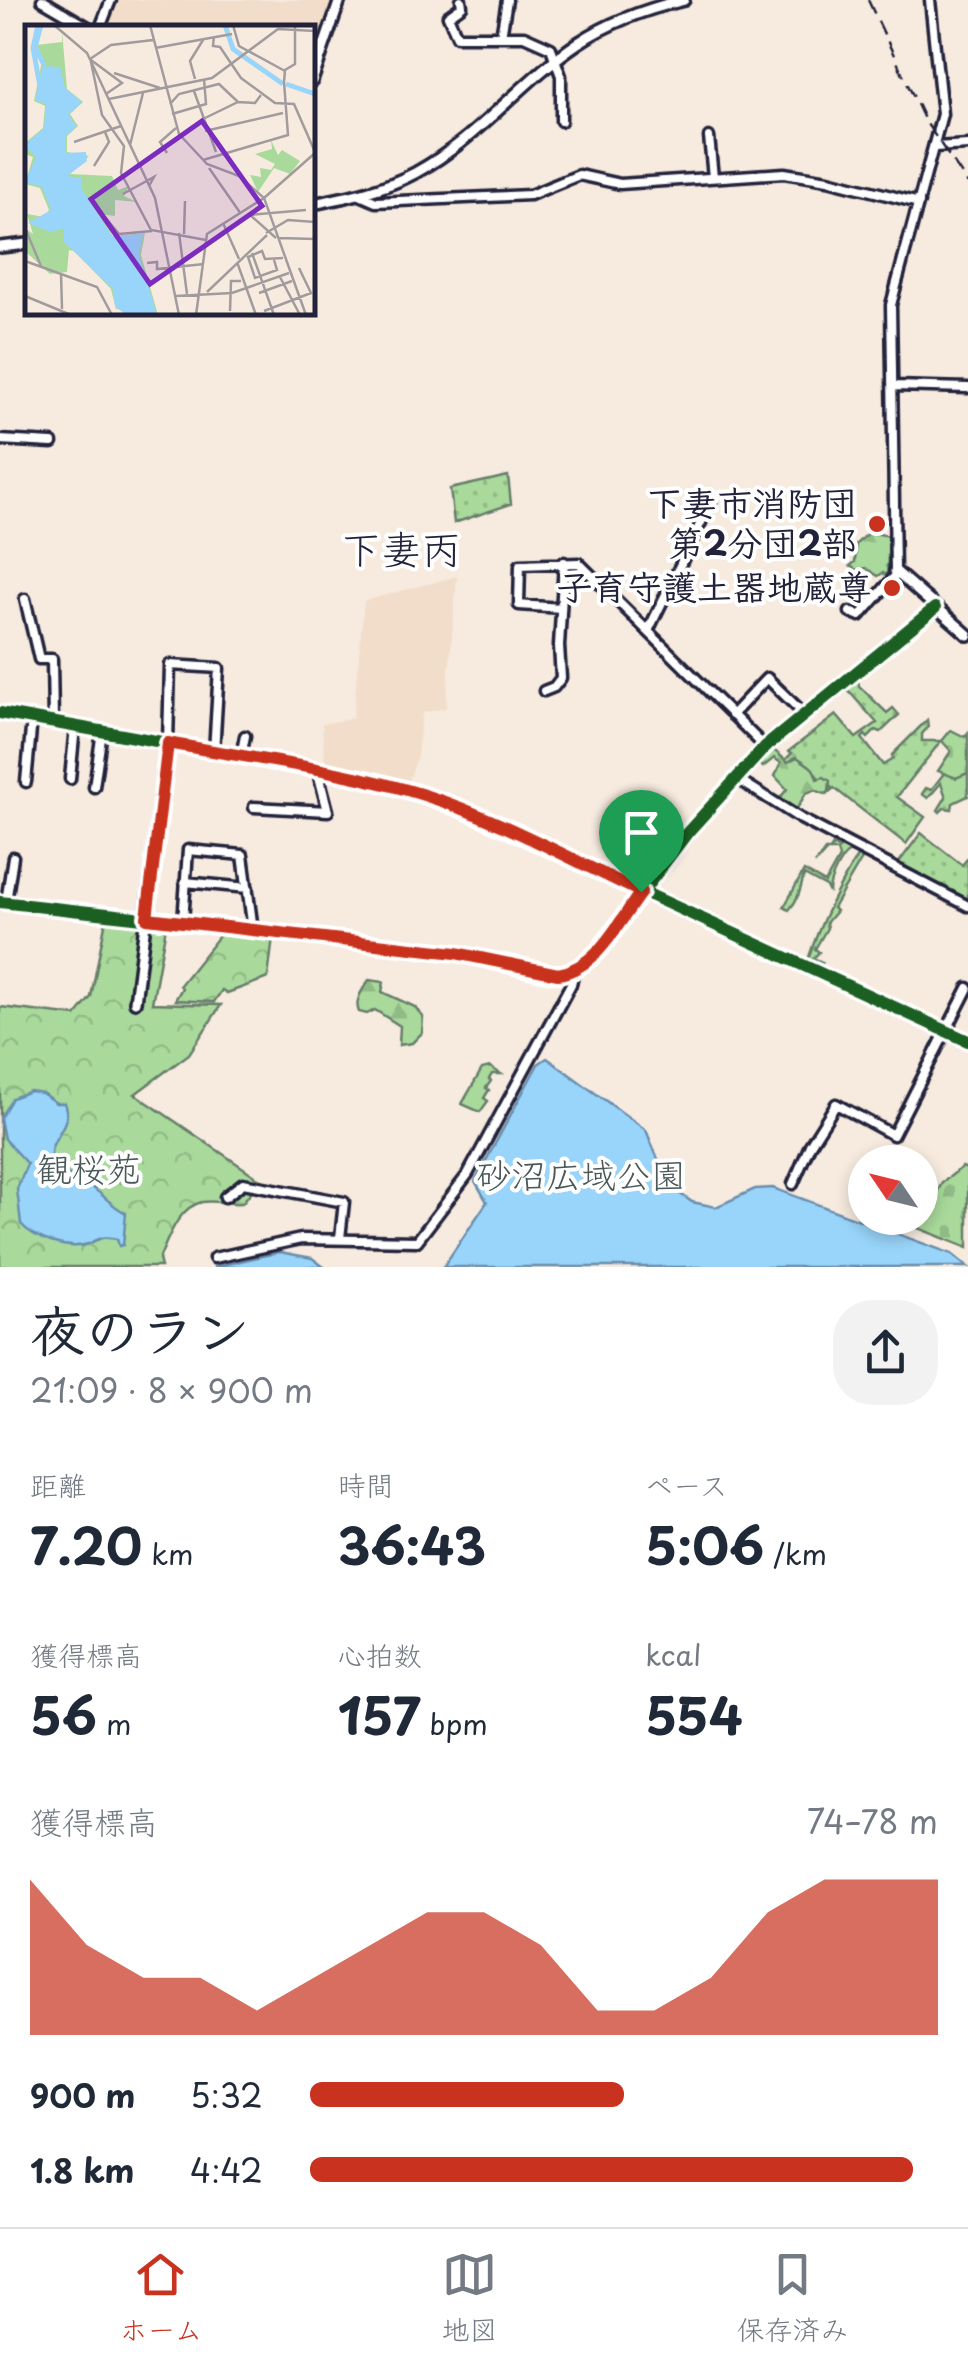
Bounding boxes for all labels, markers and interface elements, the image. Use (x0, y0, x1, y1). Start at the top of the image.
inset map (25, 25, 315, 315)
place label: 下妻市消防団 第2分団2部 (647, 475, 857, 568)
marker: 下妻市消防団 第2分団2部 (866, 513, 888, 535)
district label: 下妻丙 (341, 517, 461, 578)
place label: 子育守護土器地蔵尊 (557, 559, 872, 612)
marker: 子育守護土器地蔵尊 (881, 577, 903, 599)
pin (599, 790, 684, 893)
icon: arrive (614, 805, 669, 860)
park label: 観桜苑 (36, 1141, 142, 1194)
north arrow (848, 1145, 938, 1235)
map controls (848, 1145, 938, 1235)
park label: 砂沼広域公園 (476, 1147, 686, 1200)
text: 夜のラン (30, 1287, 250, 1370)
button: share (833, 1300, 938, 1405)
text: 21:09 · 8 × 900 m (30, 1366, 313, 1414)
text: 距離 (30, 1463, 86, 1506)
text: 時間 (338, 1463, 394, 1506)
text: ペース (645, 1463, 728, 1506)
text: 7.20 (30, 1506, 142, 1582)
text: 36:43 (338, 1506, 486, 1582)
text: 5:06 (645, 1506, 764, 1582)
text: km (142, 1532, 193, 1575)
text: /km (764, 1532, 827, 1575)
text: 獲得標高 (30, 1633, 142, 1676)
text: 心拍数 (338, 1633, 422, 1676)
text: kcal (645, 1633, 701, 1676)
text: 56 (30, 1676, 97, 1752)
text: 157 (338, 1676, 421, 1752)
text: 554 (645, 1676, 743, 1752)
text: m (97, 1702, 132, 1745)
text: bpm (421, 1702, 488, 1745)
text: 獲得標高 (30, 1797, 158, 1845)
text: 74–78 m (807, 1797, 938, 1845)
text: 900 m (30, 2071, 135, 2119)
text: 5:32 (190, 2071, 263, 2119)
text: 1.8 km (30, 2146, 134, 2194)
text: 4:42 (190, 2146, 263, 2194)
tab: ホーム (120, 2247, 202, 2350)
tab: 地図 (441, 2247, 497, 2350)
tab: 保存済み (736, 2247, 848, 2350)

